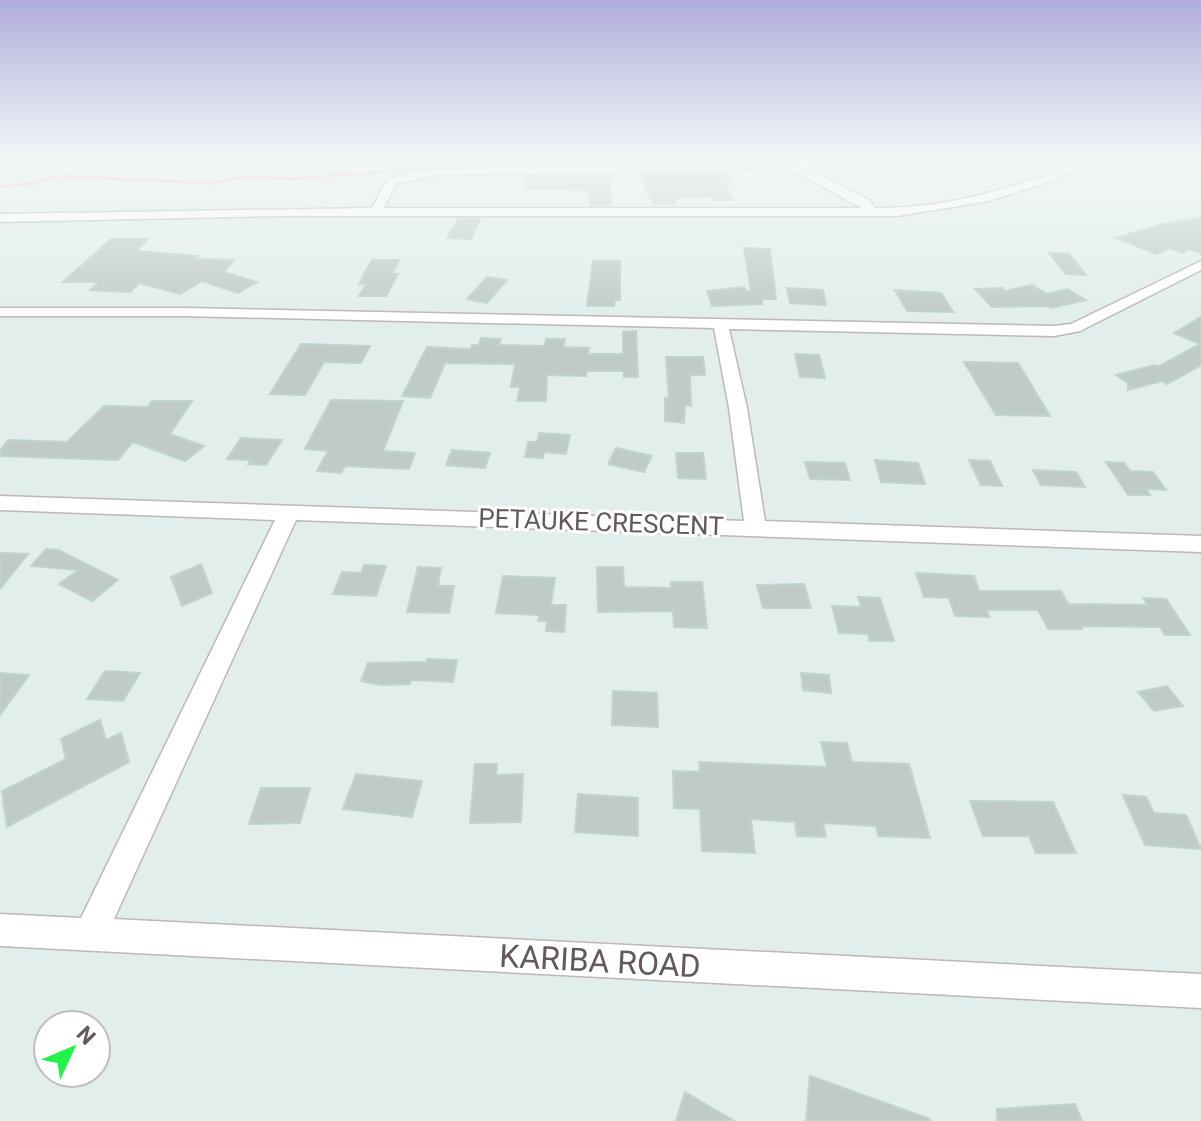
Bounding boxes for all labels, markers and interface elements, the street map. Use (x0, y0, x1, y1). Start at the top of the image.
street label: PETAUKE CRESCENT (478, 503, 724, 541)
street label: KARIBA ROAD (498, 937, 702, 985)
north arrow (32, 1009, 112, 1089)
text: N (72, 1021, 100, 1050)

